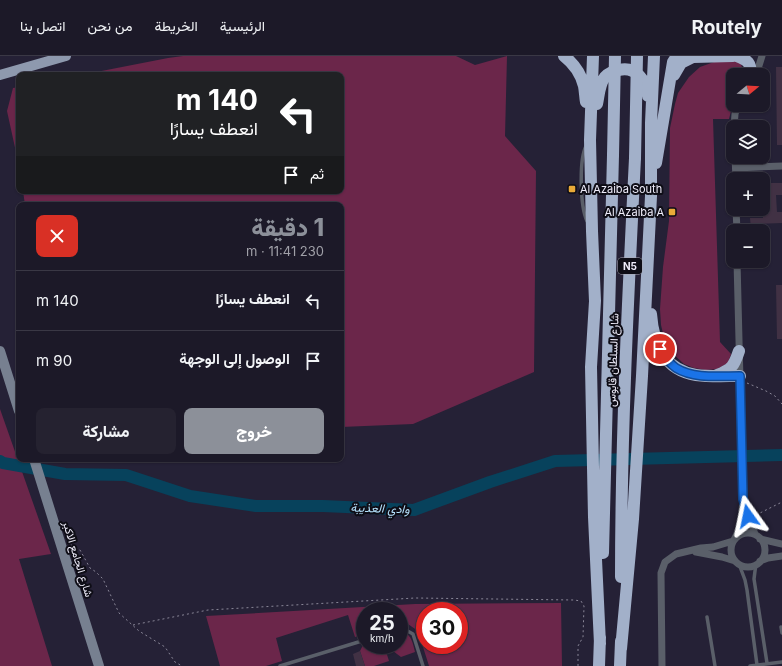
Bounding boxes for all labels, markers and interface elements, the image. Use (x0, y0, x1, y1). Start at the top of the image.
text: Routely (691, 16, 762, 39)
text: اتصل بنا (20, 17, 65, 34)
text: من نحن (87, 17, 133, 34)
text: الخريطة (155, 17, 198, 34)
text: الرئيسية (220, 17, 265, 34)
north arrow (726, 68, 770, 112)
map controls (726, 68, 770, 268)
text: 140 m (176, 83, 258, 117)
icon: left (272, 88, 324, 140)
text: انعطف يسارًا (170, 118, 258, 139)
button: layers (726, 120, 770, 164)
icon: arrive (280, 164, 302, 186)
text: ثم (310, 164, 324, 183)
button: + (726, 172, 770, 216)
place label: Al Azaiba South (580, 182, 662, 196)
marker: Al Azaiba South (567, 184, 577, 194)
place label: Al Azaiba A (604, 205, 664, 219)
marker: Al Azaiba A (667, 207, 677, 217)
text: 1 دقيقة (251, 213, 324, 242)
button: close (36, 215, 78, 257)
button: − (726, 224, 770, 268)
text: 230 m · 11:41 (246, 243, 324, 259)
road number: N5 (618, 258, 642, 274)
text: انعطف يسارًا (215, 289, 290, 308)
icon: left (302, 290, 324, 312)
text: 140 m (36, 291, 79, 310)
street label: شارع السلطان قابوس (604, 313, 623, 407)
pin (643, 332, 677, 366)
icon: arrive (649, 338, 671, 360)
text: الوصول إلى الوجهة (179, 349, 290, 368)
icon: arrive (302, 350, 324, 372)
text: 90 m (36, 351, 72, 370)
button: مشاركة (36, 408, 176, 454)
button: خروج (184, 408, 324, 454)
position arrow (727, 495, 769, 537)
water label: وادي العذيبة (350, 499, 411, 520)
street label: شارع الجامع الاكبر (59, 518, 96, 599)
speed limit sign: 30 (416, 602, 468, 654)
text: 25 (369, 611, 395, 635)
text: km/h (370, 632, 394, 644)

